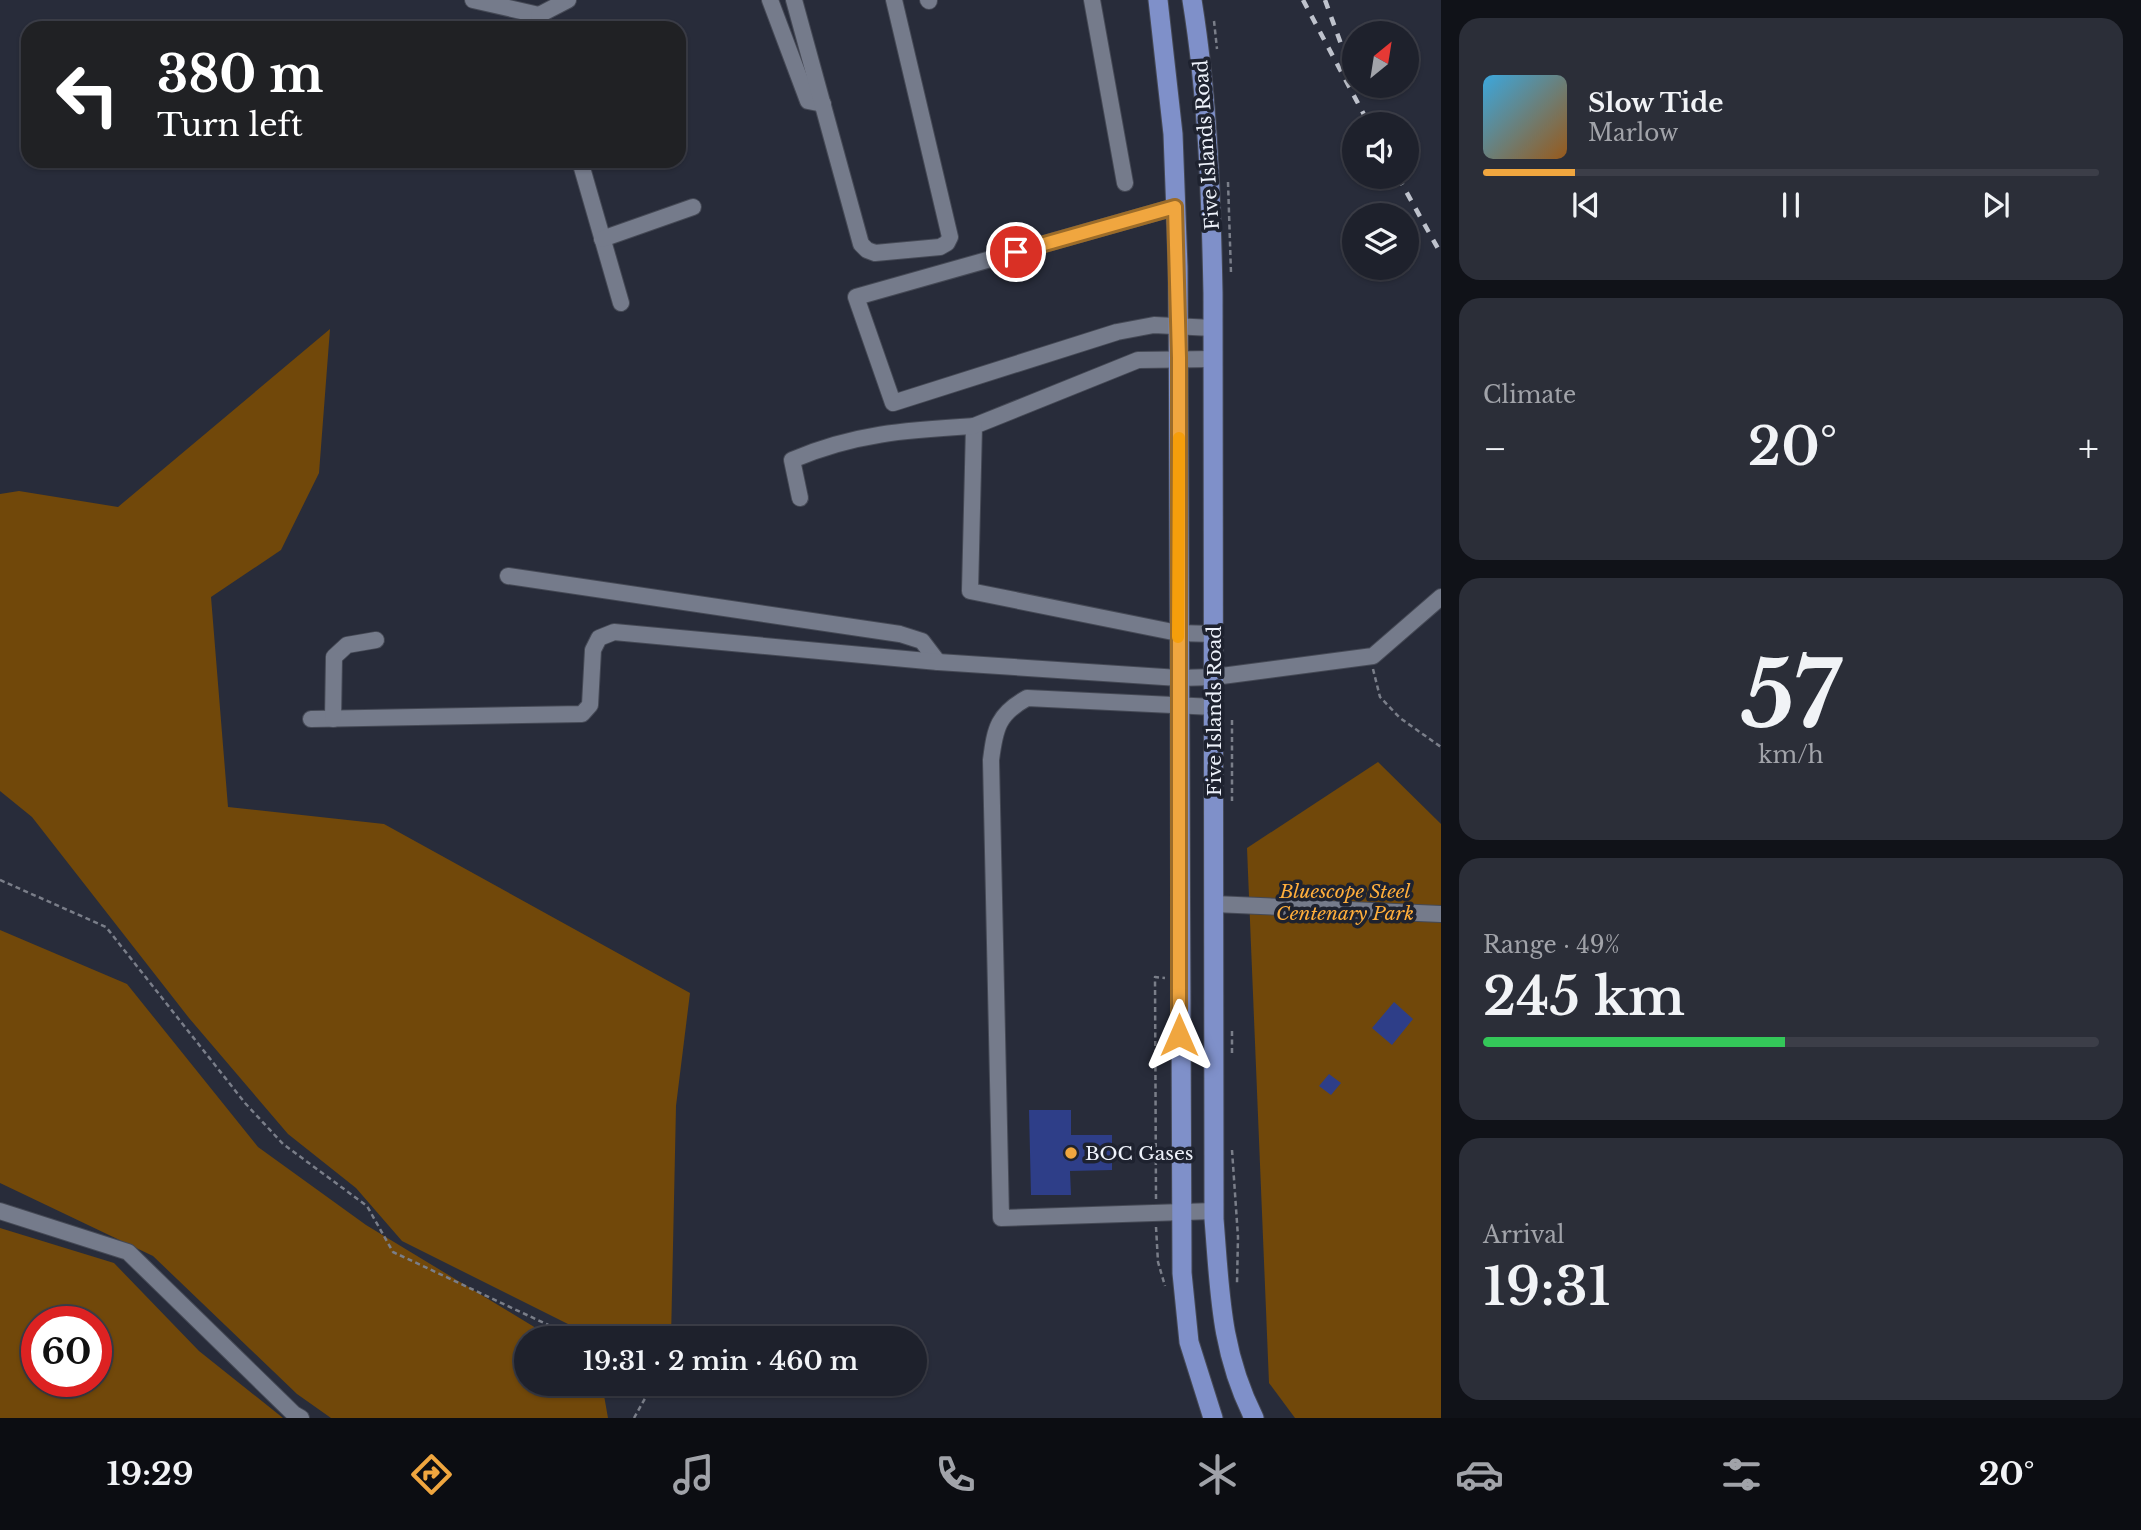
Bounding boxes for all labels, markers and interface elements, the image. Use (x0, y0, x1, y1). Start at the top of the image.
north arrow (1342, 21, 1419, 98)
map controls (1342, 21, 1419, 280)
text: 380 m (157, 44, 324, 105)
icon: left (42, 49, 133, 140)
street label: Five Islands Road (1189, 59, 1224, 231)
text: Slow Tide (1588, 87, 1724, 119)
text: Turn left (157, 105, 303, 145)
button: sound (1342, 112, 1419, 189)
text: Marlow (1588, 119, 1678, 147)
icon: previous (1567, 186, 1605, 224)
icon: pause (1772, 186, 1810, 224)
icon: next (1977, 186, 2015, 224)
button: layers (1342, 203, 1419, 280)
pin (986, 222, 1046, 282)
icon: arrive (997, 233, 1035, 271)
text: Climate (1483, 381, 1576, 409)
text: 20° (1748, 415, 1837, 479)
text: − (1483, 425, 1507, 472)
text: + (2078, 425, 2099, 472)
street label: Five Islands Road (1203, 626, 1226, 796)
text: 57 (1740, 639, 1842, 752)
text: km/h (1758, 741, 1824, 769)
park label: Bluescope Steel Centenary Park (1276, 880, 1414, 925)
text: Range · 49% (1483, 931, 1620, 959)
text: 245 km (1483, 965, 1685, 1029)
position arrow (1142, 998, 1216, 1072)
place label: BOC Gases (1085, 1142, 1193, 1165)
marker: BOC Gases (1063, 1145, 1079, 1161)
text: Arrival (1483, 1221, 1564, 1249)
text: 19:31 (1483, 1255, 1611, 1319)
speed limit sign: 60 (21, 1306, 112, 1397)
text: 19:31 · 2 min · 460 m (583, 1345, 858, 1377)
icon: directions (407, 1450, 456, 1499)
icon: music (669, 1450, 718, 1499)
icon: phone (931, 1450, 980, 1499)
icon: climate (1193, 1450, 1242, 1499)
icon: car (1455, 1450, 1504, 1499)
icon: filters (1717, 1450, 1766, 1499)
text: 19:29 (107, 1454, 194, 1494)
text: 20° (1979, 1454, 2034, 1494)

